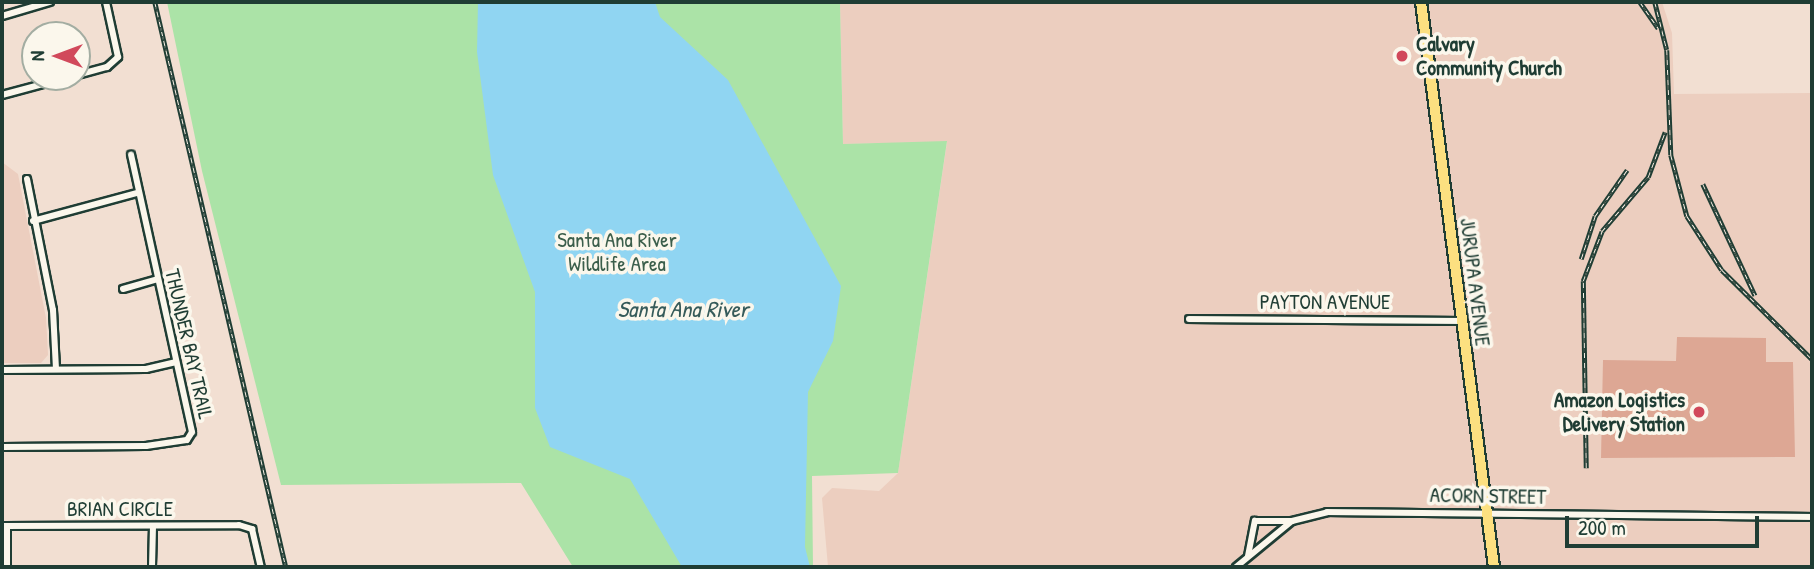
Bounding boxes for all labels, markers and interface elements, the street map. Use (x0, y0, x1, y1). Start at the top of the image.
north arrow (21, 21, 91, 91)
place label: Calvary Community Church (1416, 31, 1562, 81)
marker: Calvary Community Church (1394, 48, 1410, 64)
text: N (24, 51, 50, 61)
street label: JURUPA AVENUE (1455, 216, 1495, 348)
park label: Santa Ana River Wildlife Area (557, 227, 677, 277)
street label: THUNDER BAY TRAIL (159, 266, 219, 422)
street label: PAYTON AVENUE (1260, 289, 1390, 315)
water label: Santa Ana River (618, 295, 748, 323)
place label: Amazon Logistics Delivery Station (1554, 387, 1685, 437)
marker: Amazon Logistics Delivery Station (1691, 404, 1707, 420)
street label: ACORN STREET (1430, 482, 1546, 510)
street label: BRIAN CIRCLE (67, 496, 173, 522)
scale bar (1569, 503, 1763, 546)
text: 200 m (1578, 513, 1626, 542)

